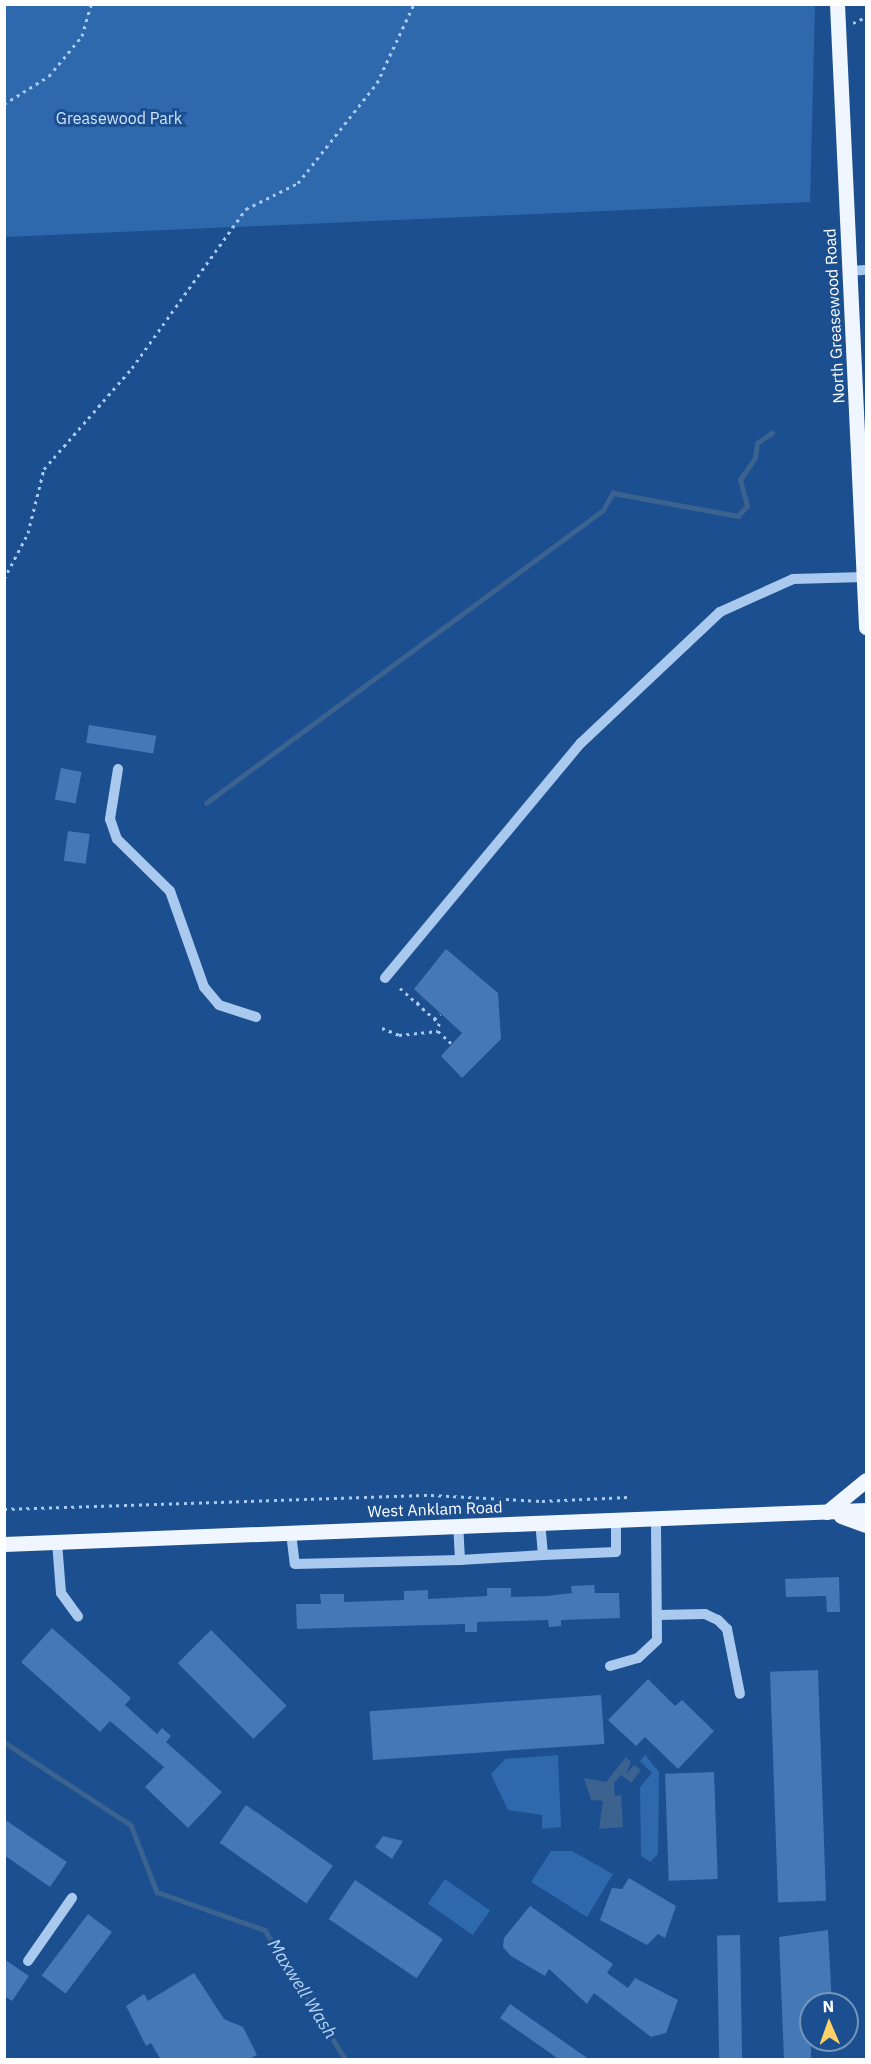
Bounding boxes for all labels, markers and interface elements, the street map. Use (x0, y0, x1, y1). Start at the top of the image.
park label: Greasewood Park (56, 108, 182, 128)
street label: North Greasewood Road (820, 228, 848, 404)
street label: West Anklam Road (367, 1497, 503, 1521)
water label: Maxwell Wash (263, 1935, 341, 2043)
north arrow (799, 1992, 859, 2052)
text: N (822, 1996, 835, 2016)

